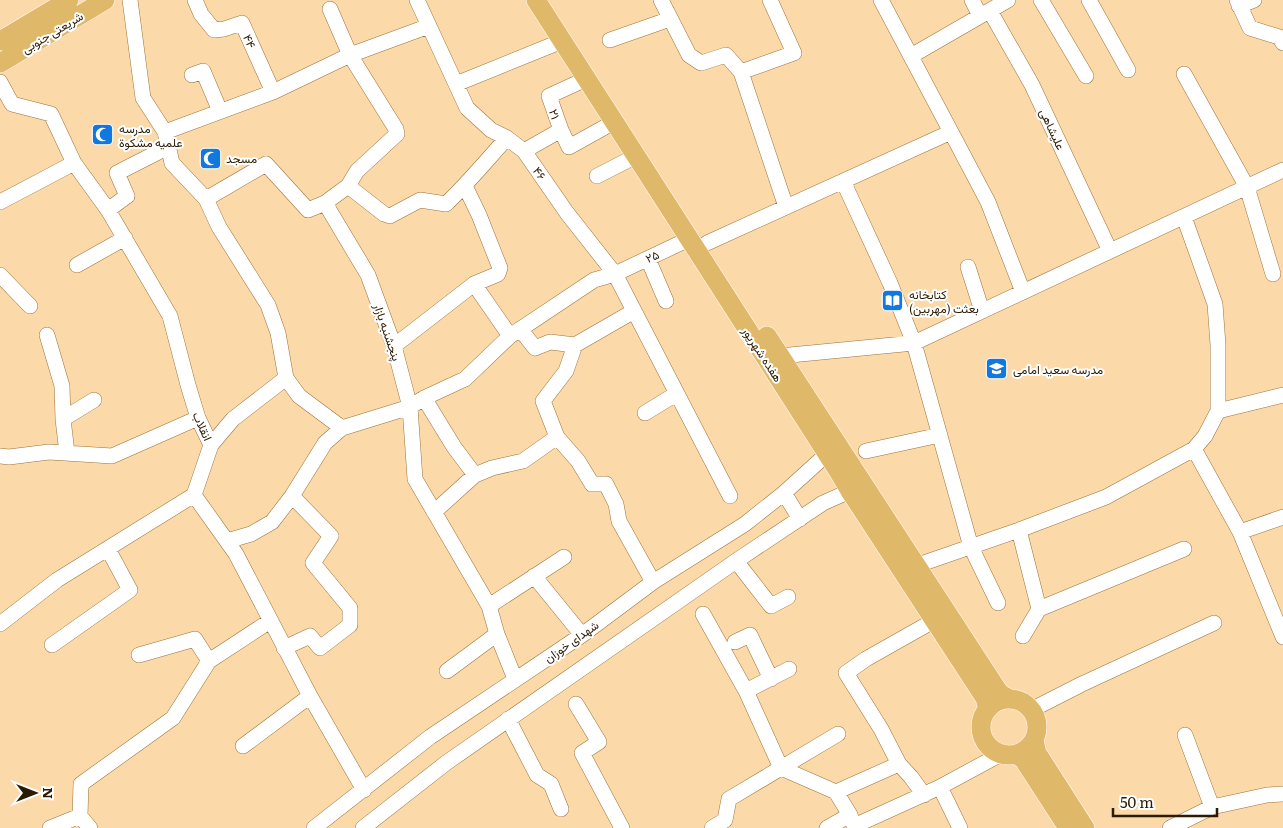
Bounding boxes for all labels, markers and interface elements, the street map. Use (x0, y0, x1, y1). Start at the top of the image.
street label: شریعتی جنوبی (18, 7, 86, 57)
street label: ۴۴ (239, 31, 261, 51)
street label: علیشاهی (1036, 105, 1070, 153)
street label: ۲۱ (545, 106, 565, 122)
place label: مدرسه علمیه مشکوة (119, 119, 183, 151)
mosque icon: مدرسه علمیه مشکوة (91, 123, 115, 147)
mosque icon: مسجد (198, 146, 222, 170)
place label: مسجد (226, 149, 257, 167)
street label: ۴۶ (529, 163, 551, 184)
street label: ۲۵ (642, 245, 662, 267)
place label: کتابخانه بعثت (مهربین) (909, 285, 979, 317)
library icon: کتابخانه بعثت (مهربین) (881, 289, 905, 313)
street label: پنجشنبه بازار (369, 300, 406, 363)
street label: هفده شهریور (738, 322, 788, 385)
school or university icon: مدرسه سعید امامی (985, 357, 1009, 381)
place label: مدرسه سعید امامی (1013, 360, 1103, 378)
street label: انقلاب (189, 409, 217, 443)
street label: شهدای خوزان (540, 616, 602, 666)
north arrow (10, 768, 60, 818)
scale bar (1113, 786, 1217, 818)
text: N (39, 787, 59, 799)
text: 50 m (1120, 790, 1154, 813)

